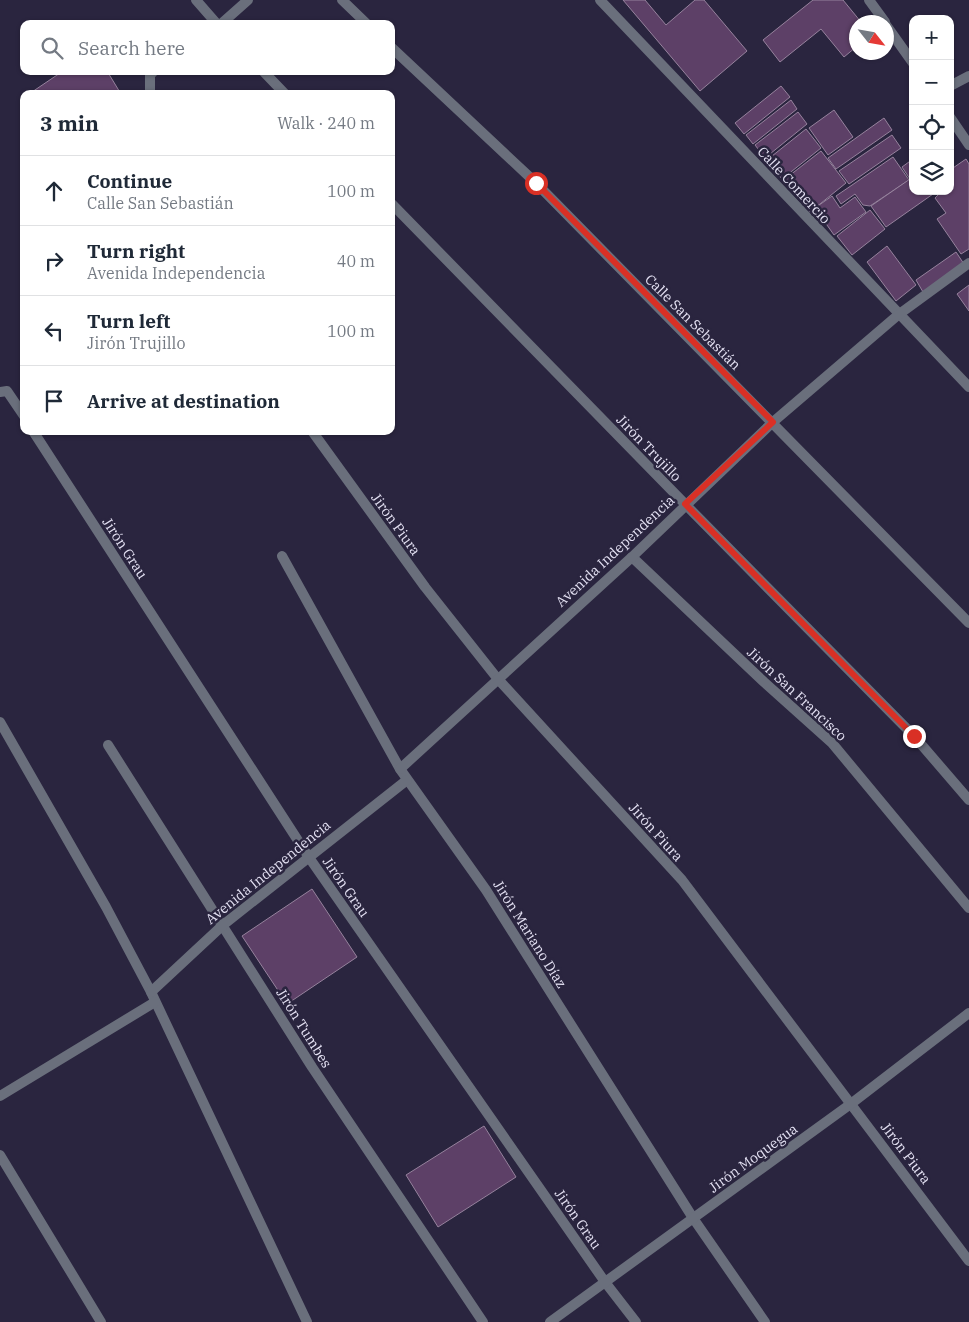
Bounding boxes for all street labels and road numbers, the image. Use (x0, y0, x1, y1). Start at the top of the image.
street label: Calle Comercio (754, 143, 834, 227)
street label: Calle San Sebastián (641, 270, 745, 374)
street label: Jirón Trujillo (613, 411, 685, 485)
street label: Jirón Piura (367, 489, 425, 559)
street label: Avenida Independencia (552, 491, 678, 611)
street label: Jirón Grau (98, 514, 152, 582)
street label: Jirón San Francisco (743, 643, 851, 745)
street label: Jirón Piura (625, 799, 687, 865)
street label: Avenida Independencia (202, 816, 335, 928)
street label: Jirón Grau (319, 853, 374, 921)
street label: Jirón Mariano Díaz (489, 876, 571, 992)
street label: Jirón Tumbes (272, 985, 336, 1071)
street label: Jirón Moquegua (705, 1119, 801, 1196)
street label: Jirón Piura (877, 1119, 935, 1188)
street label: Jirón Grau (551, 1185, 606, 1253)

